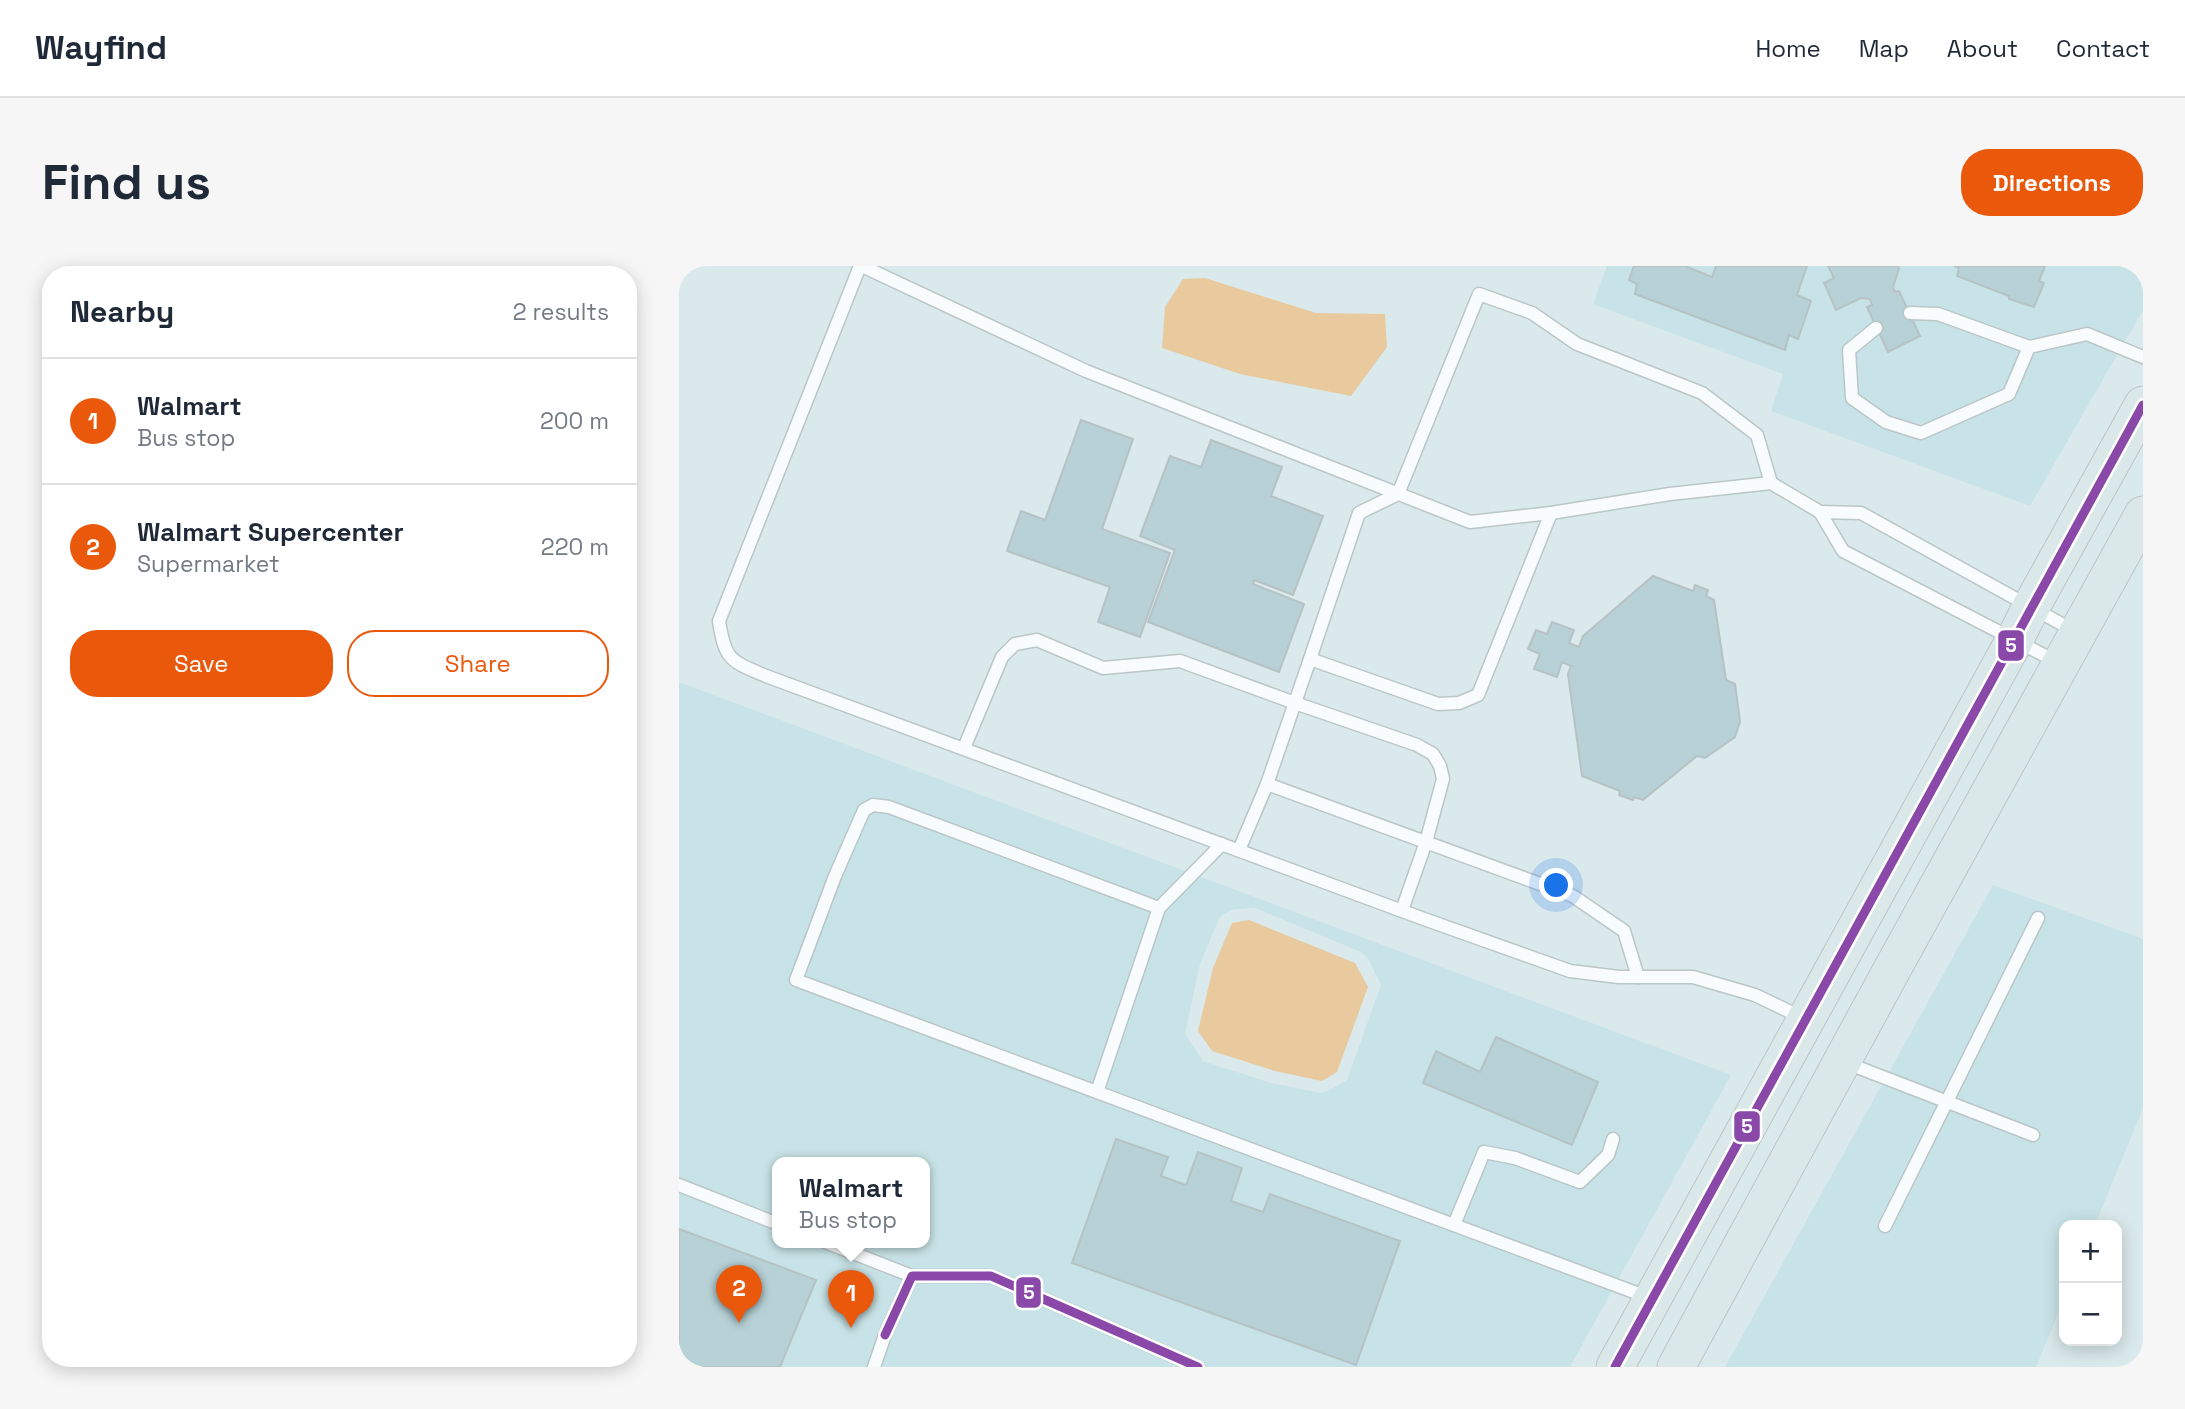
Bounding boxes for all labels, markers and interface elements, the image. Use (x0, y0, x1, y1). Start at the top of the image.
text: Wayfind (35, 27, 167, 69)
text: Home (1755, 33, 1821, 64)
text: Map (1859, 33, 1909, 64)
text: About (1947, 33, 2018, 64)
text: Contact (2056, 33, 2150, 64)
button: Directions (1961, 149, 2143, 216)
text: Find us (42, 151, 211, 213)
text: Nearby (70, 292, 174, 331)
text: 2 results (513, 297, 609, 327)
text: Walmart (137, 389, 242, 423)
text: 1 (88, 406, 98, 436)
text: 200 m (540, 406, 609, 436)
text: Bus stop (137, 423, 235, 453)
text: Walmart Supercenter (137, 515, 404, 549)
text: 2 (86, 532, 100, 562)
text: 220 m (541, 532, 609, 562)
text: Supermarket (137, 549, 279, 579)
line badge: 5 (1997, 629, 2025, 662)
button: Save (70, 630, 333, 697)
button: Share (347, 630, 609, 697)
text: 5 (2005, 633, 2017, 658)
your location (1539, 868, 1573, 902)
line badge: 5 (1733, 1110, 1761, 1143)
text: 5 (1741, 1114, 1753, 1139)
popup (772, 1157, 930, 1248)
text: Walmart (799, 1171, 903, 1205)
text: Bus stop (799, 1205, 897, 1235)
map controls (2059, 1220, 2122, 1346)
button: + (2059, 1220, 2122, 1283)
pin: 2 (716, 1265, 762, 1323)
pin: 1 (828, 1270, 874, 1328)
line badge: 5 (1015, 1276, 1042, 1309)
text: 5 (1023, 1280, 1035, 1305)
button: − (2059, 1283, 2122, 1346)

